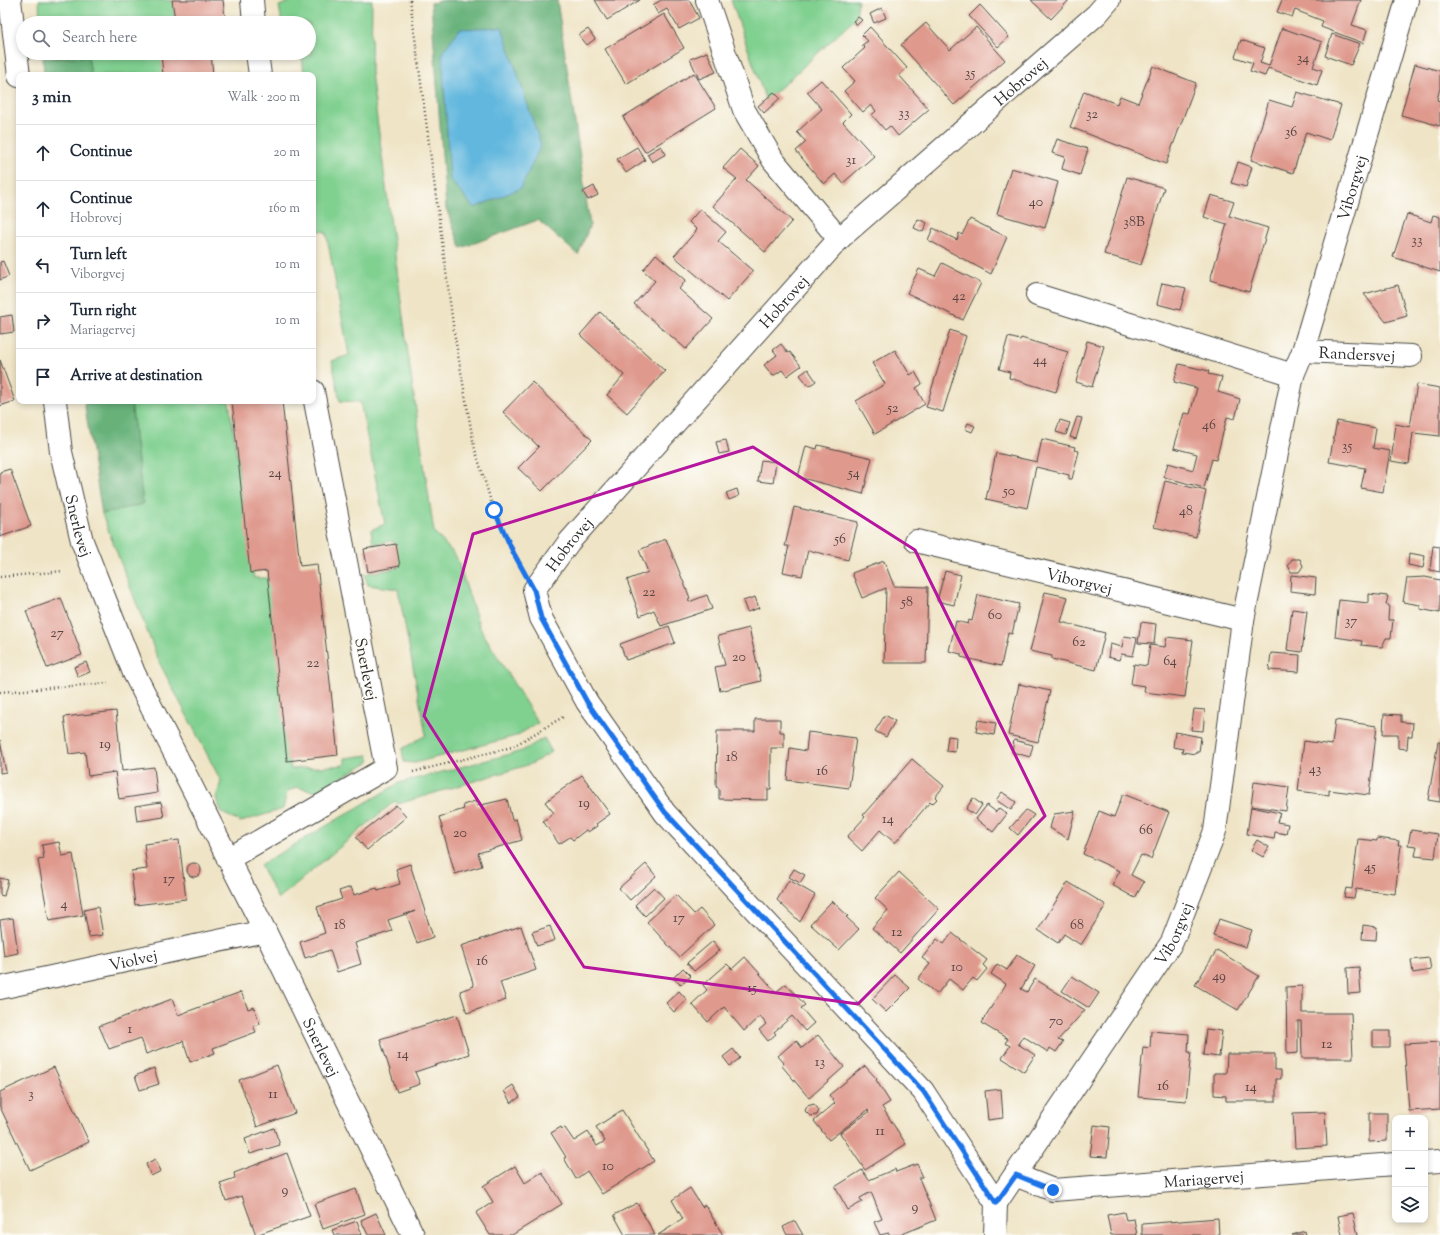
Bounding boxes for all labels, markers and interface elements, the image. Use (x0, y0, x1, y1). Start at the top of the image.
search box (16, 16, 316, 60)
icon: search (30, 27, 52, 49)
text: Search here (62, 28, 137, 49)
house number: 34 (1297, 49, 1309, 69)
street label: Hobrovej (990, 53, 1054, 113)
house number: 35 (965, 64, 975, 84)
text: 3 min (32, 86, 71, 110)
text: Walk · 200 m (227, 89, 300, 107)
house number: 33 (898, 104, 910, 124)
house number: 32 (1086, 105, 1099, 125)
house number: 36 (1285, 123, 1297, 143)
icon: ahead (32, 142, 54, 164)
text: Continue (70, 142, 132, 163)
text: 20 m (274, 144, 300, 162)
house number: 31 (846, 151, 856, 171)
street label: Viborgvej (1333, 153, 1374, 224)
text: Continue (70, 189, 132, 210)
house number: 40 (1029, 193, 1043, 213)
icon: ahead (32, 198, 54, 220)
text: 160 m (269, 200, 300, 218)
text: Hobrovej (70, 210, 122, 228)
house number: 38B (1123, 213, 1145, 233)
house number: 33 (1411, 231, 1423, 251)
text: Turn left (70, 245, 127, 266)
icon: left (32, 254, 54, 276)
text: 10 m (275, 256, 300, 274)
text: Viborgvej (70, 266, 125, 284)
street label: Hobrovej (755, 271, 815, 335)
house number: 42 (952, 287, 966, 307)
text: Turn right (70, 301, 136, 322)
icon: right (32, 310, 54, 332)
text: 10 m (275, 312, 300, 330)
text: Mariagervej (70, 322, 135, 340)
street label: Randersvej (1318, 343, 1396, 369)
house number: 44 (1033, 351, 1047, 371)
icon: arrive (32, 366, 54, 388)
text: Arrive at destination (70, 366, 203, 387)
house number: 52 (886, 399, 899, 419)
house number: 46 (1202, 416, 1216, 436)
house number: 35 (1342, 437, 1352, 457)
house number: 24 (268, 464, 282, 484)
house number: 54 (847, 464, 860, 484)
house number: 50 (1002, 482, 1015, 502)
street label: Snerlevej (57, 493, 96, 561)
route start (485, 501, 503, 519)
house number: 48 (1179, 502, 1193, 522)
street label: Hobrovej (542, 513, 600, 577)
house number: 56 (833, 530, 846, 550)
street label: Viborgvej (1043, 564, 1114, 602)
house number: 22 (642, 583, 656, 603)
house number: 58 (900, 593, 913, 613)
house number: 60 (988, 606, 1002, 626)
house number: 37 (1345, 612, 1357, 632)
house number: 27 (50, 624, 64, 644)
house number: 62 (1072, 633, 1086, 653)
street label: Snerlevej (347, 636, 382, 703)
house number: 20 (732, 648, 746, 668)
house number: 64 (1163, 652, 1177, 672)
house number: 22 (306, 654, 320, 674)
house number: 19 (99, 735, 111, 755)
house number: 18 (726, 748, 738, 768)
house number: 43 (1309, 760, 1322, 780)
house number: 16 (816, 762, 828, 782)
house number: 19 (578, 794, 590, 814)
house number: 14 (882, 810, 894, 830)
house number: 66 (1139, 821, 1153, 841)
house number: 20 (453, 824, 467, 844)
house number: 45 (1364, 858, 1376, 878)
house number: 17 (163, 870, 175, 890)
house number: 4 (60, 895, 68, 915)
street label: Viborgvej (1150, 900, 1200, 971)
house number: 17 (673, 909, 685, 929)
house number: 18 (334, 916, 346, 936)
house number: 68 (1070, 916, 1084, 936)
house number: 12 (891, 923, 903, 943)
street label: Violvej (107, 945, 160, 978)
house number: 16 (476, 952, 488, 972)
house number: 10 (951, 958, 963, 978)
house number: 49 (1212, 967, 1226, 987)
house number: 15 (747, 979, 757, 999)
house number: 70 (1049, 1012, 1063, 1032)
street label: Snerlevej (295, 1014, 343, 1082)
house number: 1 (128, 1020, 133, 1040)
house number: 12 (1321, 1035, 1333, 1055)
house number: 14 (397, 1045, 409, 1065)
house number: 13 (815, 1053, 826, 1073)
house number: 16 (1157, 1077, 1169, 1097)
house number: 14 (1245, 1078, 1257, 1098)
house number: 3 (28, 1085, 34, 1105)
house number: 11 (268, 1085, 278, 1105)
map controls (1392, 1115, 1428, 1223)
button: + (1392, 1115, 1428, 1151)
house number: 11 (875, 1122, 885, 1142)
button: − (1392, 1151, 1428, 1187)
house number: 10 (602, 1157, 614, 1177)
street label: Mariagervej (1163, 1167, 1245, 1196)
house number: 9 (282, 1181, 289, 1201)
route end (1044, 1181, 1062, 1199)
button: layers (1392, 1187, 1428, 1223)
house number: 9 (912, 1198, 919, 1218)

